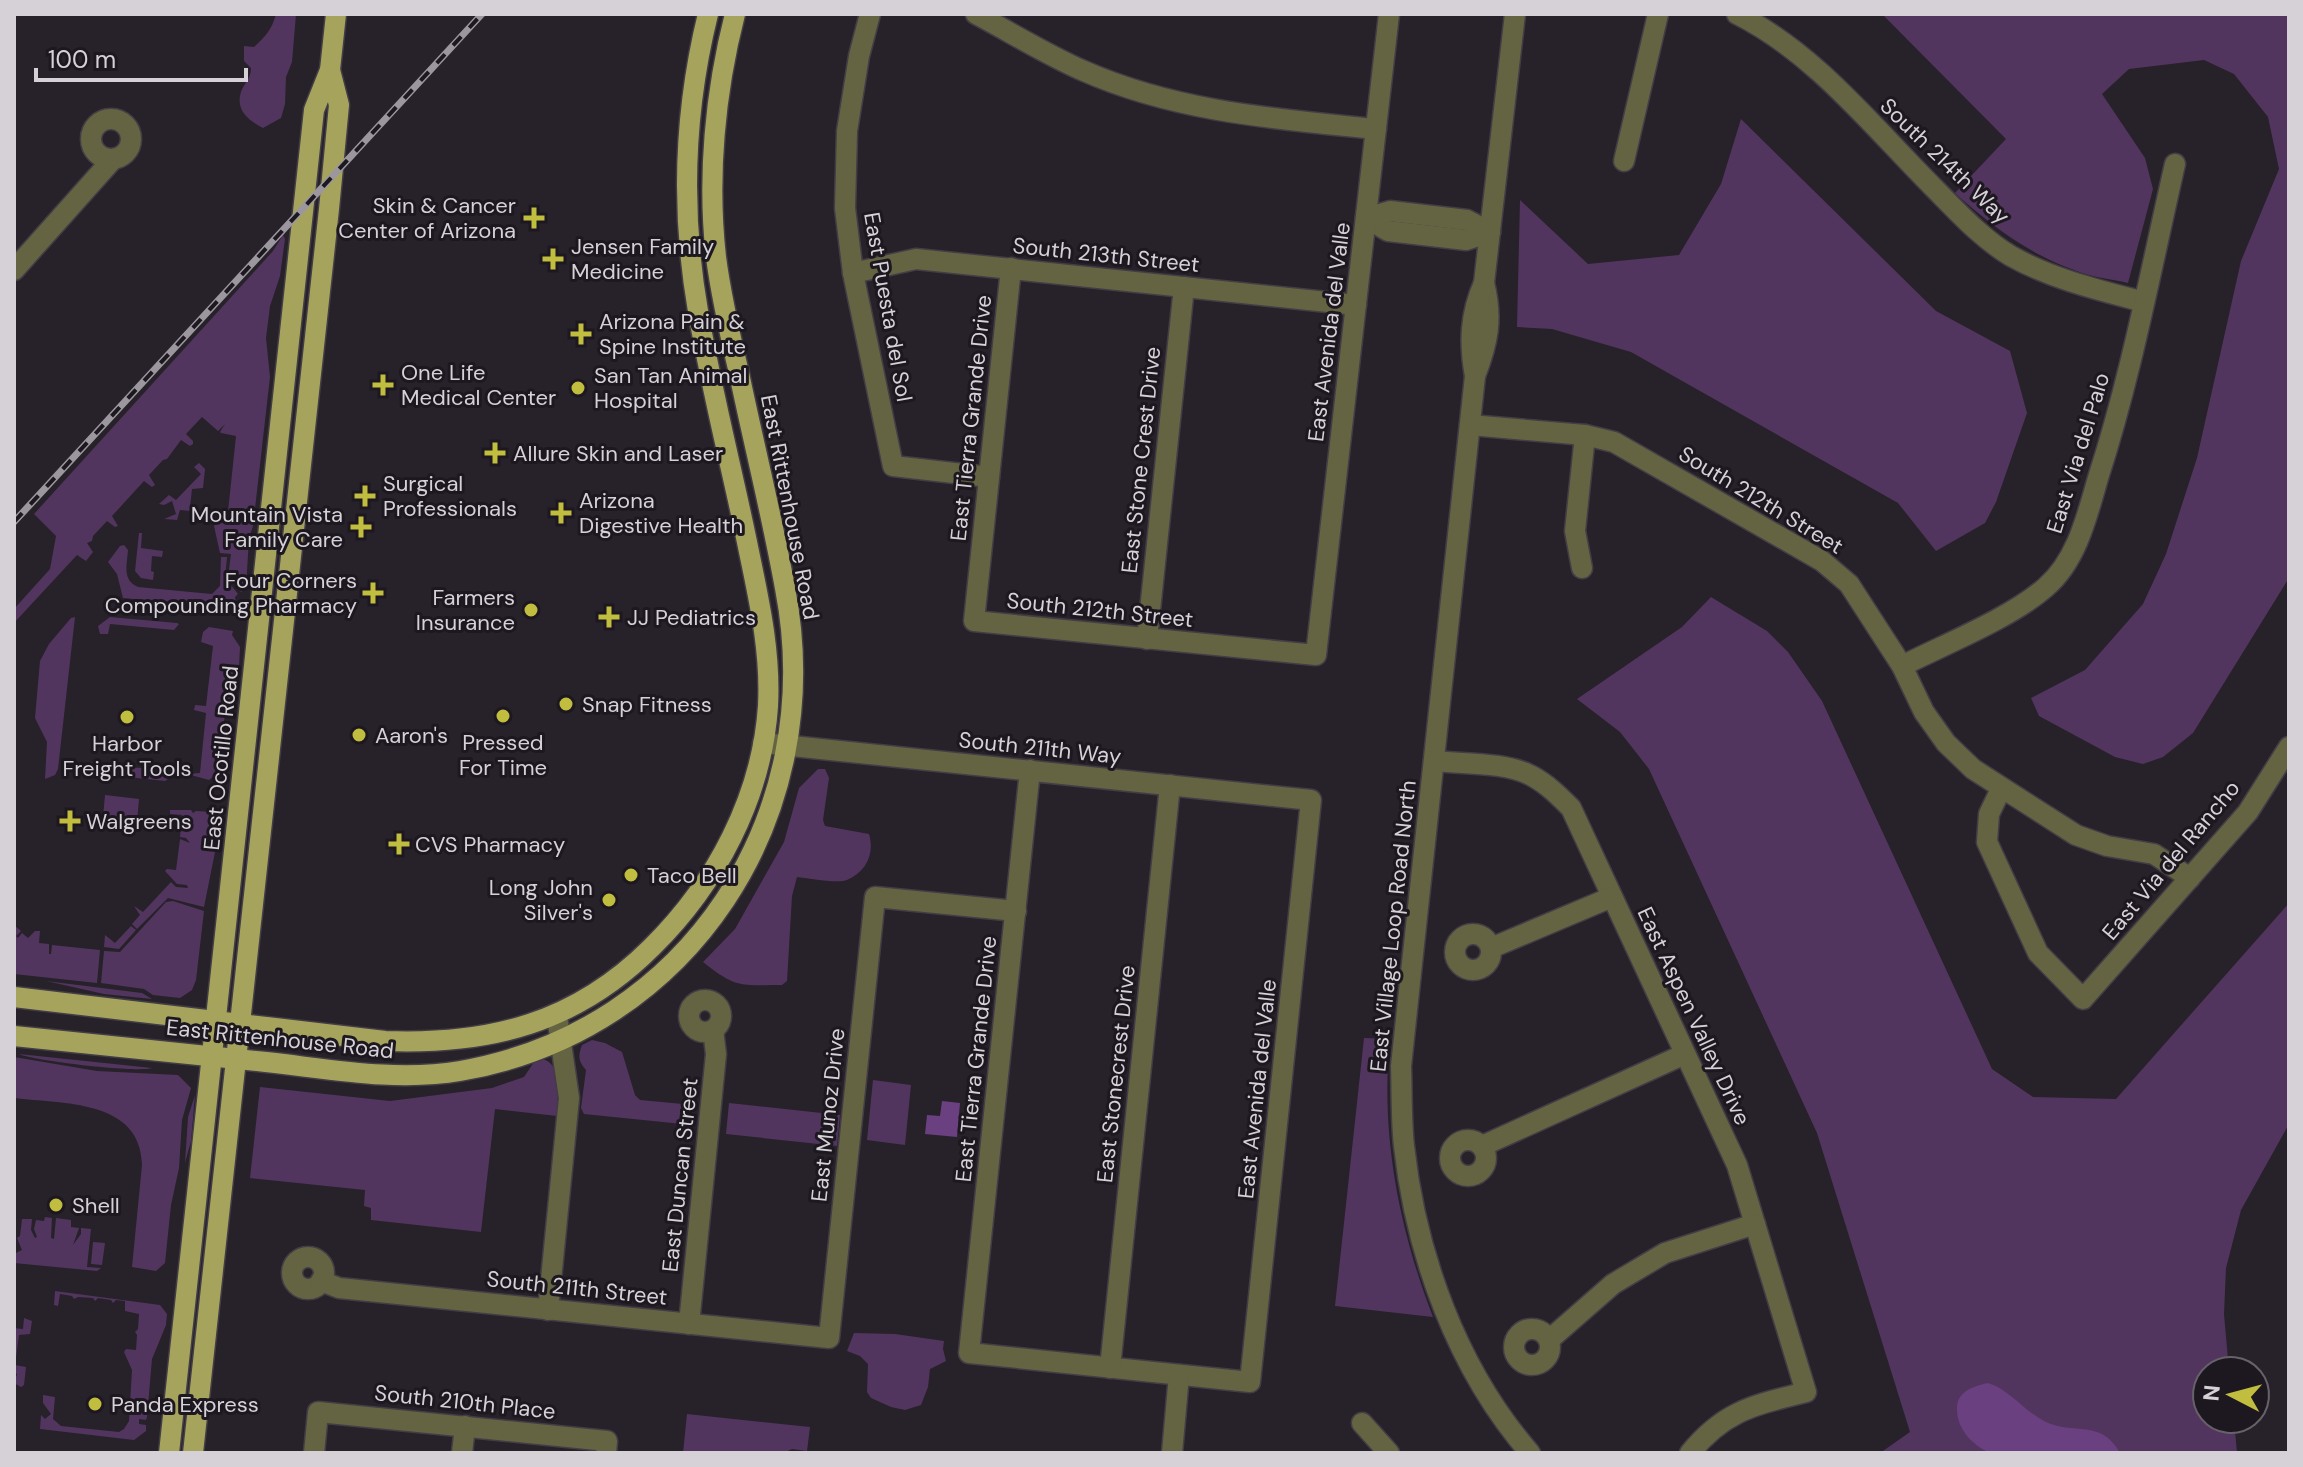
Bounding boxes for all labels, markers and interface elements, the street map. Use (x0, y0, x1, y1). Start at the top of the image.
scale bar (36, 32, 246, 82)
text: 100 m (48, 44, 116, 75)
street label: South 214th Way (1874, 92, 2016, 230)
place label: Skin & Cancer Center of Arizona (338, 191, 516, 245)
marker: Skin & Cancer Center of Arizona (523, 207, 545, 229)
street label: East Puesta del Sol (857, 210, 919, 404)
street label: East Avenida del Valle (1301, 221, 1357, 443)
street label: South 213th Street (1011, 231, 1201, 279)
place label: Jensen Family Medicine (571, 232, 714, 286)
marker: Jensen Family Medicine (542, 248, 564, 270)
street label: East Tierra Grande Drive (944, 294, 998, 542)
place label: Arizona Pain & Spine Institute (599, 307, 746, 361)
marker: Arizona Pain & Spine Institute (570, 323, 592, 345)
street label: East Stone Crest Drive (1115, 345, 1167, 575)
place label: One Life Medical Center (401, 358, 556, 412)
place label: San Tan Animal Hospital (594, 361, 747, 415)
street label: East Via del Palo (2040, 369, 2116, 537)
marker: One Life Medical Center (372, 374, 394, 396)
marker: San Tan Animal Hospital (569, 379, 587, 397)
street label: East Rittenhouse Road (754, 392, 826, 622)
place label: Allure Skin and Laser (513, 439, 723, 468)
street label: South 212th Street (1673, 439, 1849, 561)
marker: Allure Skin and Laser (484, 442, 506, 464)
place label: Surgical Professionals (383, 469, 517, 523)
marker: Surgical Professionals (354, 485, 376, 507)
place label: Arizona Digestive Health (579, 486, 743, 540)
place label: Mountain Vista Family Care (191, 500, 343, 554)
marker: Arizona Digestive Health (550, 502, 572, 524)
marker: Mountain Vista Family Care (350, 516, 372, 538)
place label: Four Corners Compounding Pharmacy (105, 566, 357, 620)
place label: Farmers Insurance (416, 583, 515, 637)
marker: Four Corners Compounding Pharmacy (364, 584, 382, 602)
street label: South 212th Street (1005, 586, 1195, 634)
marker: Farmers Insurance (522, 601, 540, 619)
place label: JJ Pediatrics (627, 603, 756, 632)
marker: JJ Pediatrics (598, 606, 620, 628)
street label: East Ocotillo Road (197, 664, 245, 852)
place label: Snap Fitness (582, 690, 712, 719)
marker: Snap Fitness (557, 695, 575, 713)
marker: Pressed For Time (494, 707, 512, 725)
marker: Harbor Freight Tools (118, 708, 136, 726)
place label: Aaron's (375, 721, 448, 750)
street label: South 211th Way (957, 725, 1123, 771)
marker: Aaron's (350, 726, 368, 744)
place label: Pressed For Time (459, 728, 547, 782)
place label: Harbor Freight Tools (62, 729, 192, 783)
street label: East Via del Rancho (2096, 774, 2246, 946)
street label: East Village Loop Road North (1363, 779, 1423, 1073)
place label: Walgreens (86, 807, 192, 836)
marker: Walgreens (61, 812, 79, 830)
place label: CVS Pharmacy (415, 830, 565, 859)
marker: CVS Pharmacy (390, 835, 408, 853)
place label: Taco Bell (647, 861, 737, 890)
marker: Taco Bell (622, 866, 640, 884)
place label: Long John Silver's (489, 873, 593, 927)
marker: Long John Silver's (600, 891, 618, 909)
street label: East Aspen Valley Drive (1631, 902, 1757, 1130)
street label: East Tierra Grande Drive (949, 935, 1003, 1183)
street label: East Stonecrest Drive (1090, 964, 1142, 1184)
street label: East Avenida del Valle (1231, 978, 1283, 1200)
street label: East Rittenhouse Road (165, 1013, 395, 1065)
street label: East Munoz Drive (804, 1027, 852, 1203)
street label: East Duncan Street (655, 1076, 705, 1274)
place label: Shell (72, 1191, 120, 1220)
marker: Shell (47, 1196, 65, 1214)
street label: South 211th Street (485, 1264, 669, 1312)
north arrow (2191, 1355, 2271, 1435)
street label: South 210th Place (373, 1378, 557, 1426)
text: N (2196, 1383, 2227, 1402)
place label: Panda Express (111, 1390, 259, 1419)
marker: Panda Express (86, 1395, 104, 1413)

